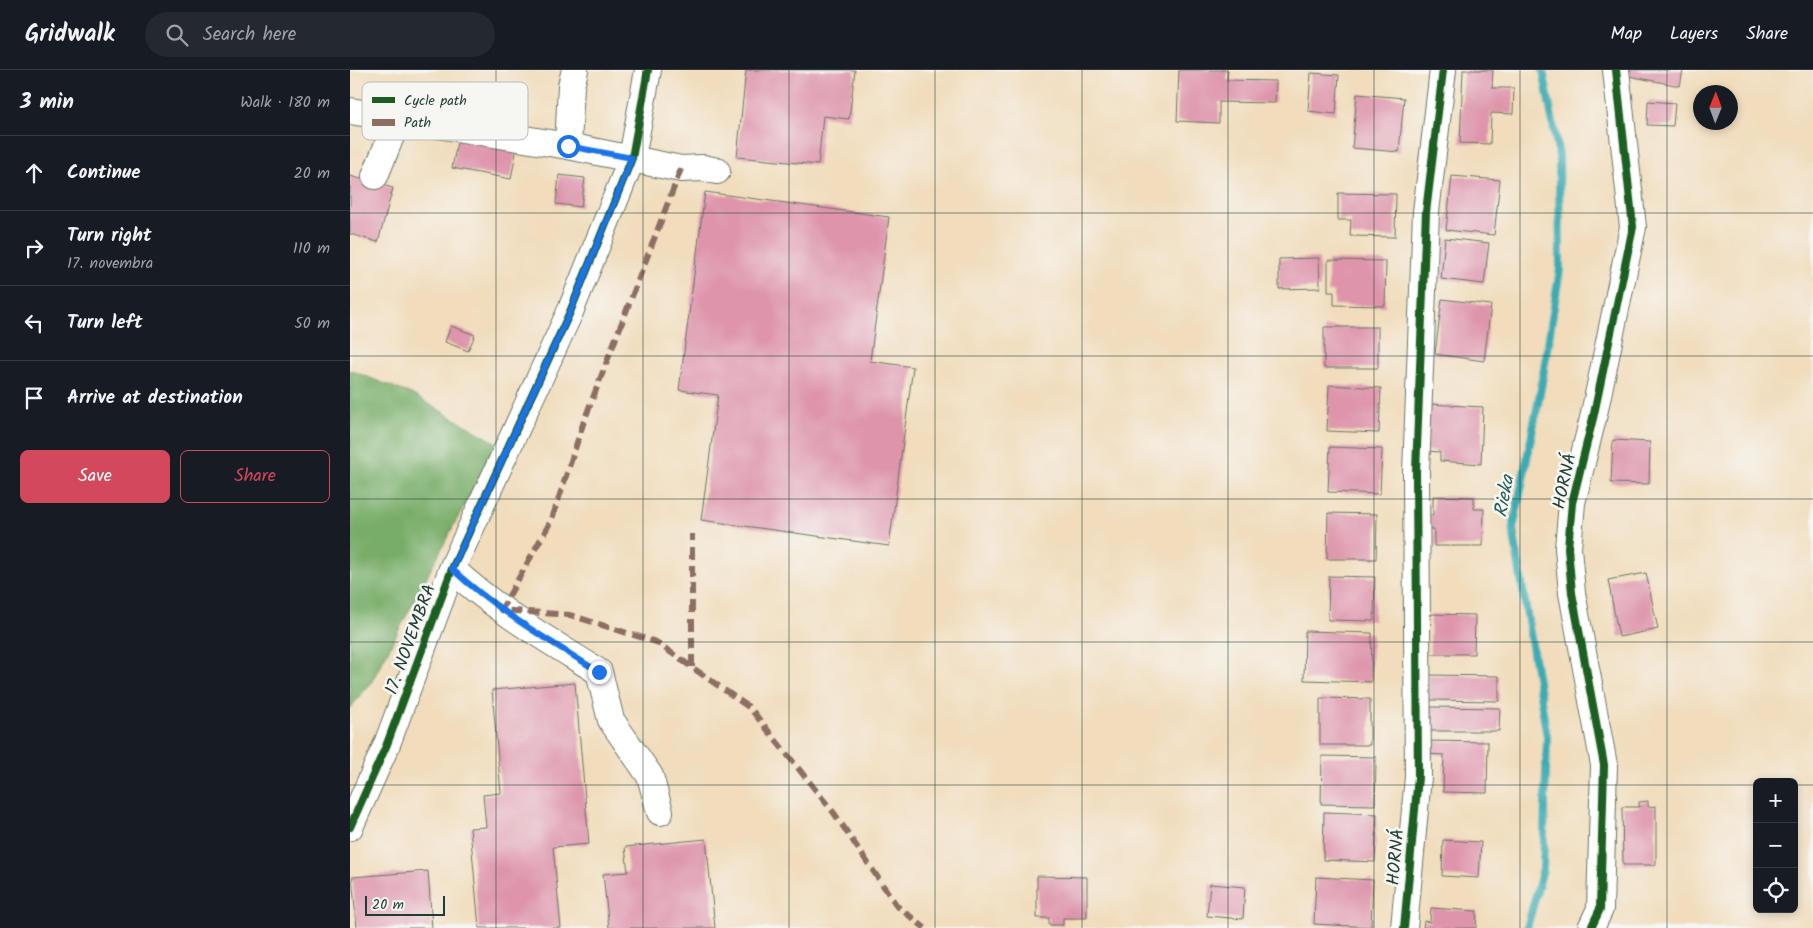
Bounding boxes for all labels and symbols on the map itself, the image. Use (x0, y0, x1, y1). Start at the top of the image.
legend (362, 82, 528, 140)
north arrow (1693, 85, 1738, 130)
text: Cycle path (404, 90, 467, 112)
text: Path (404, 112, 431, 134)
route start (557, 135, 580, 158)
street label: HORNÁ (1545, 451, 1586, 512)
water label: Rieka (1487, 472, 1524, 520)
street label: 17. NOVEMBRA (378, 580, 445, 699)
route end (588, 661, 611, 684)
street label: HORNÁ (1380, 828, 1413, 887)
scale bar (365, 893, 445, 916)

